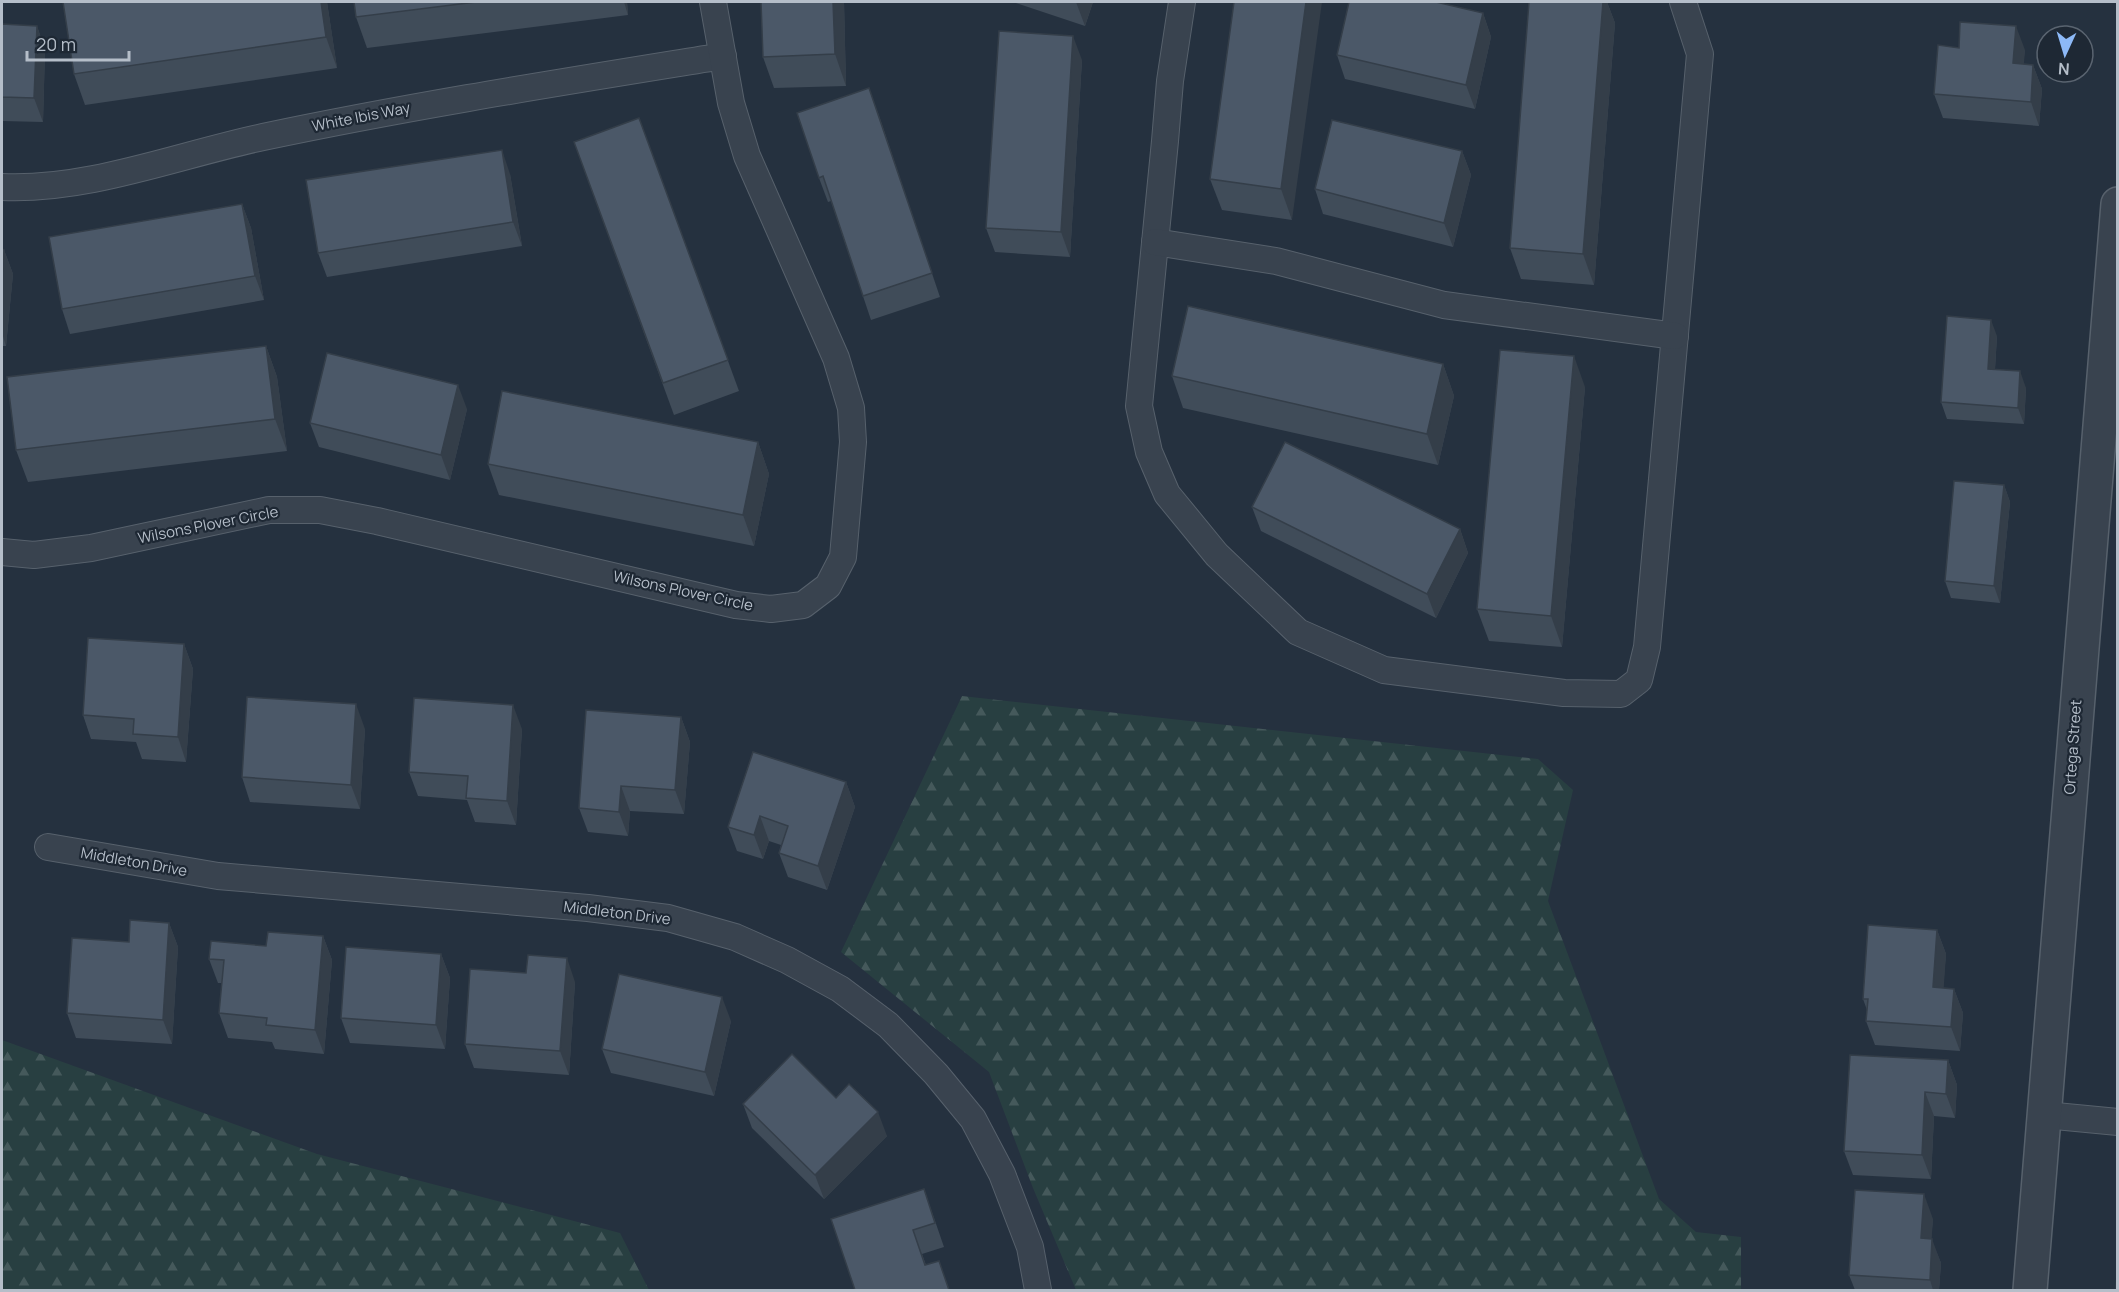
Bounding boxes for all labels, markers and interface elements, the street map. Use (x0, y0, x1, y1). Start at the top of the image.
scale bar (27, 24, 129, 62)
north arrow (2035, 24, 2095, 84)
text: 20 m (36, 32, 76, 56)
text: N (2057, 58, 2070, 80)
street label: White Ibis Way (310, 97, 412, 136)
street label: Wilsons Plover Circle (136, 501, 280, 548)
street label: Wilsons Plover Circle (611, 565, 755, 616)
street label: Ortega Street (2059, 699, 2086, 795)
street label: Middleton Drive (79, 842, 189, 881)
street label: Middleton Drive (562, 896, 672, 930)

